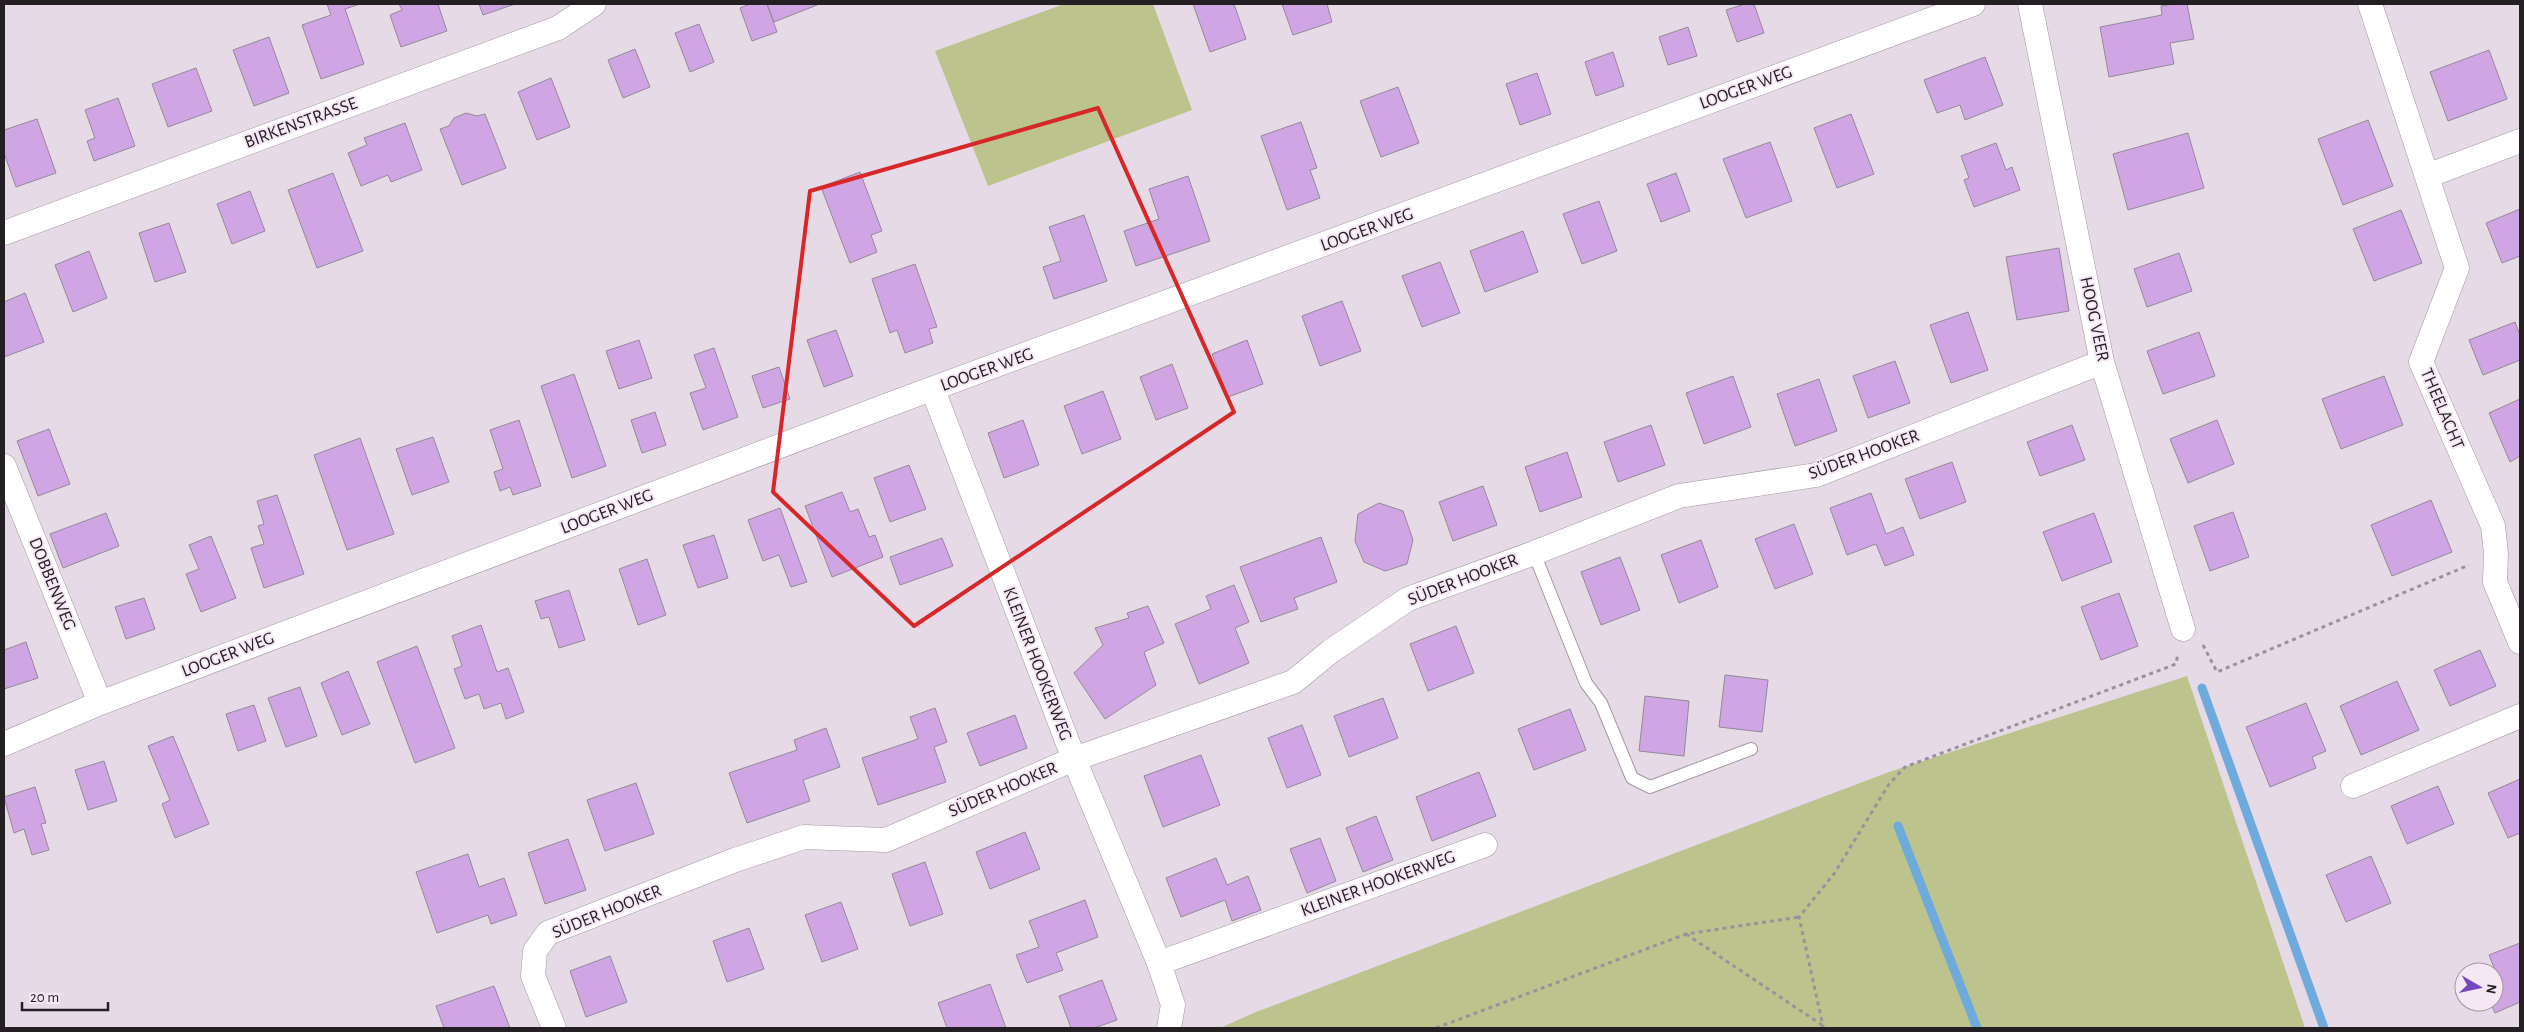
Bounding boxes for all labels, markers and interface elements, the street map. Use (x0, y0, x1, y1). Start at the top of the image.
street label: LOOGER WEG (1697, 63, 1795, 113)
street label: BIRKENSTRASSE (242, 94, 360, 152)
street label: LOOGER WEG (1318, 205, 1416, 255)
street label: HOOG VEER (2076, 275, 2112, 363)
street label: LOOGER WEG (938, 345, 1036, 395)
street label: THEELACHT (2417, 366, 2467, 452)
street label: SÜDER HOOKER (1806, 425, 1922, 483)
street label: LOOGER WEG (558, 486, 656, 538)
street label: DOBBENWEG (25, 535, 79, 633)
street label: SÜDER HOOKER (1405, 549, 1521, 609)
street label: KLEINER HOOKERWEG (999, 585, 1075, 743)
street label: LOOGER WEG (179, 629, 277, 681)
street label: SÜDER HOOKER (945, 757, 1060, 821)
street label: KLEINER HOOKERWEG (1298, 848, 1458, 920)
street label: SÜDER HOOKER (549, 880, 664, 942)
north arrow (2454, 962, 2504, 1012)
scale bar (22, 980, 109, 1012)
text: N (2483, 983, 2499, 995)
text: 20 m (30, 990, 59, 1005)

